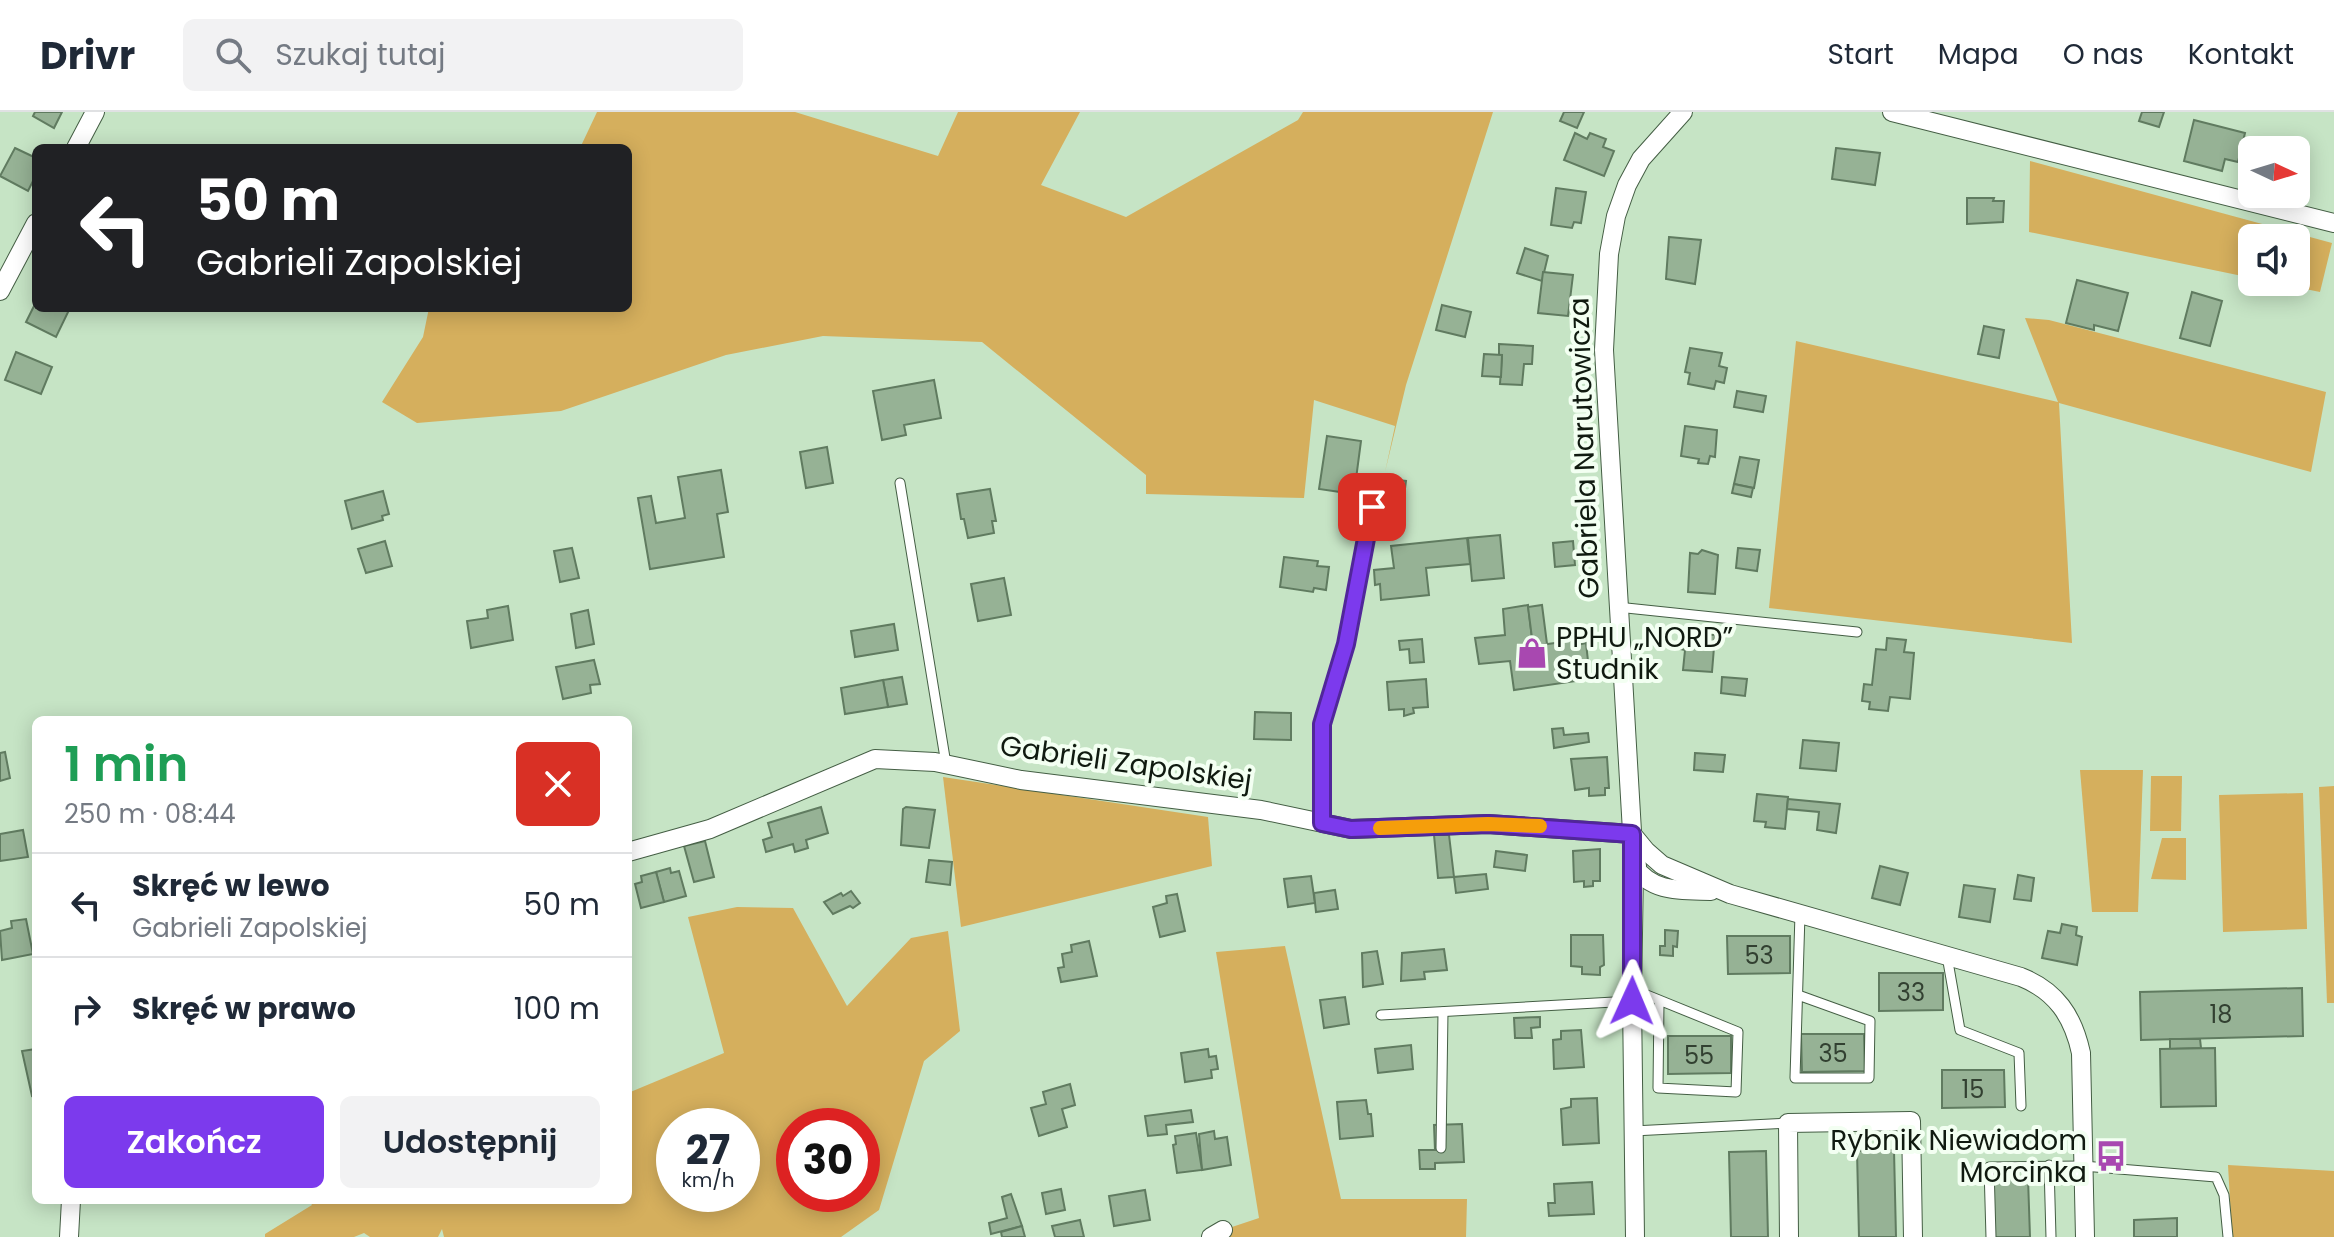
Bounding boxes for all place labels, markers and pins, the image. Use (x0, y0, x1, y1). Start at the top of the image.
pin (1338, 473, 1406, 541)
place label: PPHU „NORD” Studnik (1556, 618, 1733, 689)
shop icon: PPHU „NORD” Studnik (1515, 636, 1549, 670)
place label: Rybnik Niewiadom Morcinka (1830, 1121, 2087, 1192)
bus stop icon: Rybnik Niewiadom Morcinka (2094, 1139, 2128, 1173)

